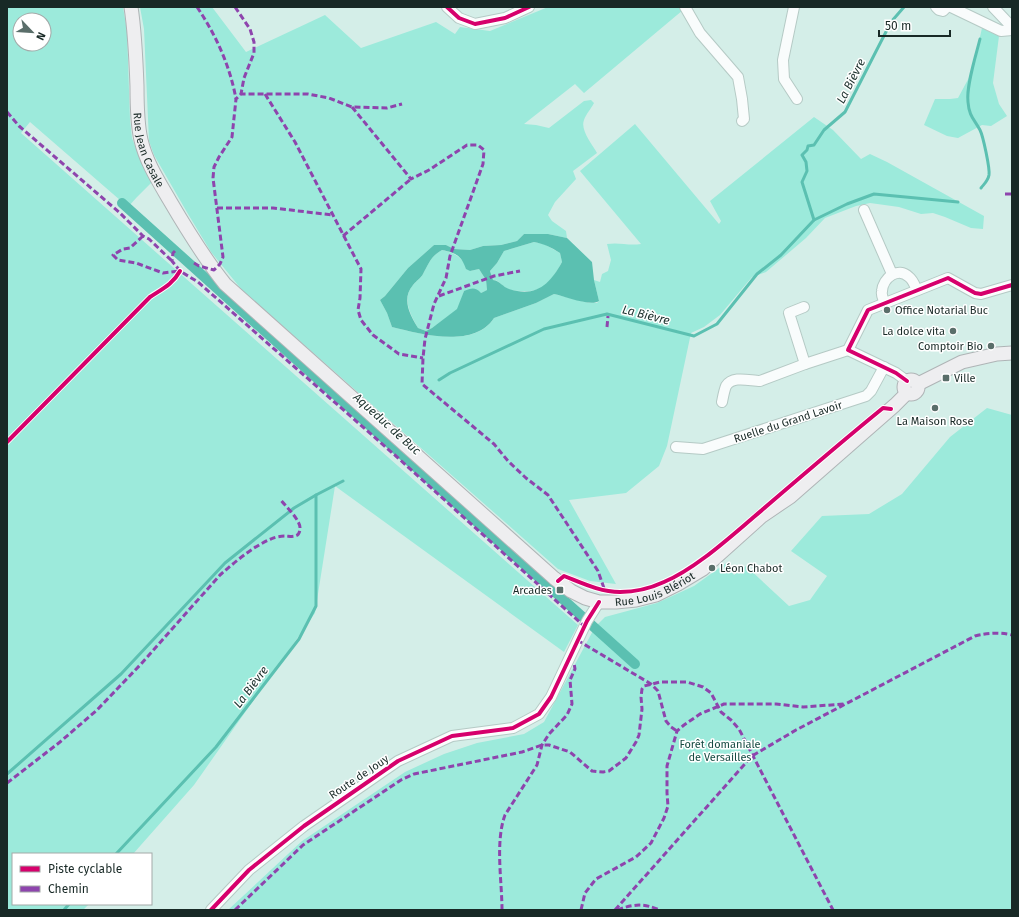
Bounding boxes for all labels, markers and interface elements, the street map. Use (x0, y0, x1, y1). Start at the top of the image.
north arrow (12, 12, 52, 52)
scale bar (879, 12, 950, 38)
text: 50 m (885, 19, 911, 33)
text: N (33, 30, 48, 42)
water label: La Bièvre (834, 56, 868, 106)
street label: Rue Jean Casale (131, 112, 167, 190)
water label: La Bièvre (621, 302, 671, 328)
place label: Office Notarial Buc (895, 304, 988, 317)
marker: Office Notarial Buc (882, 305, 892, 315)
place label: La dolce vita (882, 325, 945, 338)
marker: La dolce vita (948, 326, 958, 336)
place label: Comptoir Bio (918, 340, 983, 353)
marker: Comptoir Bio (986, 341, 996, 351)
place label: Ville (954, 372, 976, 385)
marker: Ville (941, 373, 951, 383)
water label: Aqueduc de Buc (350, 389, 424, 458)
street label: Ruelle du Grand Lavoir (732, 398, 845, 446)
marker: La Maison Rose (930, 403, 940, 413)
place label: La Maison Rose (897, 415, 973, 428)
place label: Léon Chabot (720, 562, 782, 575)
marker: Léon Chabot (707, 563, 717, 573)
street label: Rue Louis Blériot (614, 569, 697, 609)
place label: Arcades (513, 584, 552, 597)
marker: Arcades (555, 585, 565, 595)
water label: La Bièvre (231, 663, 271, 711)
park label: Forêt domaniale de Versailles (679, 738, 761, 764)
street label: Route de Jouy (327, 752, 392, 802)
legend (12, 853, 152, 905)
text: Piste cyclable (48, 862, 122, 876)
text: Chemin (48, 882, 89, 896)

